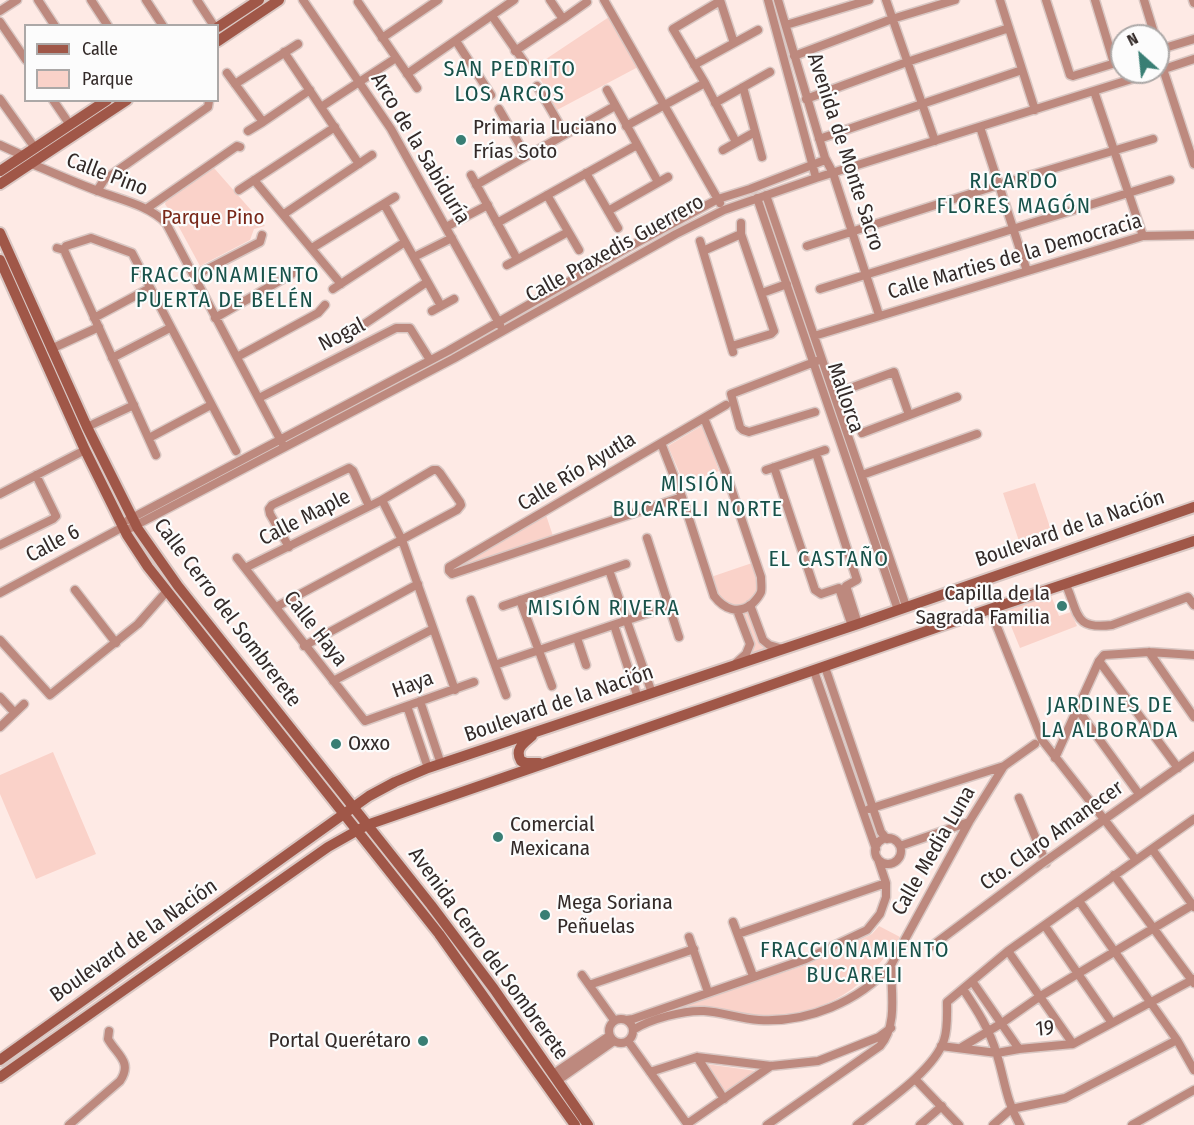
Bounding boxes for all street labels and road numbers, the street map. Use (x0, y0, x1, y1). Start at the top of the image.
street label: Avenida de Monte Sacro (801, 50, 889, 254)
street label: Arco de la Sabiduría (365, 69, 475, 229)
street label: Calle Pino (63, 148, 151, 202)
street label: Calle Praxedis Guerrero (522, 190, 708, 308)
street label: Calle Marties de la Democracia (885, 209, 1145, 305)
street label: Nogal (314, 313, 370, 357)
street label: Mallorca (821, 359, 869, 437)
street label: Calle Río Ayutla (513, 427, 641, 517)
street label: Calle Maple (255, 484, 355, 552)
street label: Boulevard de la Nación (972, 485, 1168, 573)
street label: Calle Cerro del Sombrerete (148, 514, 306, 712)
street label: Calle 6 (22, 519, 84, 569)
street label: Calle Haya (278, 586, 352, 672)
street label: Boulevard de la Nación (461, 660, 657, 748)
street label: Haya (389, 666, 437, 704)
street label: Cto. Claro Amanecer (975, 776, 1129, 896)
street label: Calle Media Luna (887, 782, 981, 920)
street label: Avenida Cerro del Sombrerete (402, 843, 574, 1065)
street label: Boulevard de la Nación (46, 874, 222, 1008)
street label: 19 (1035, 1016, 1055, 1042)

